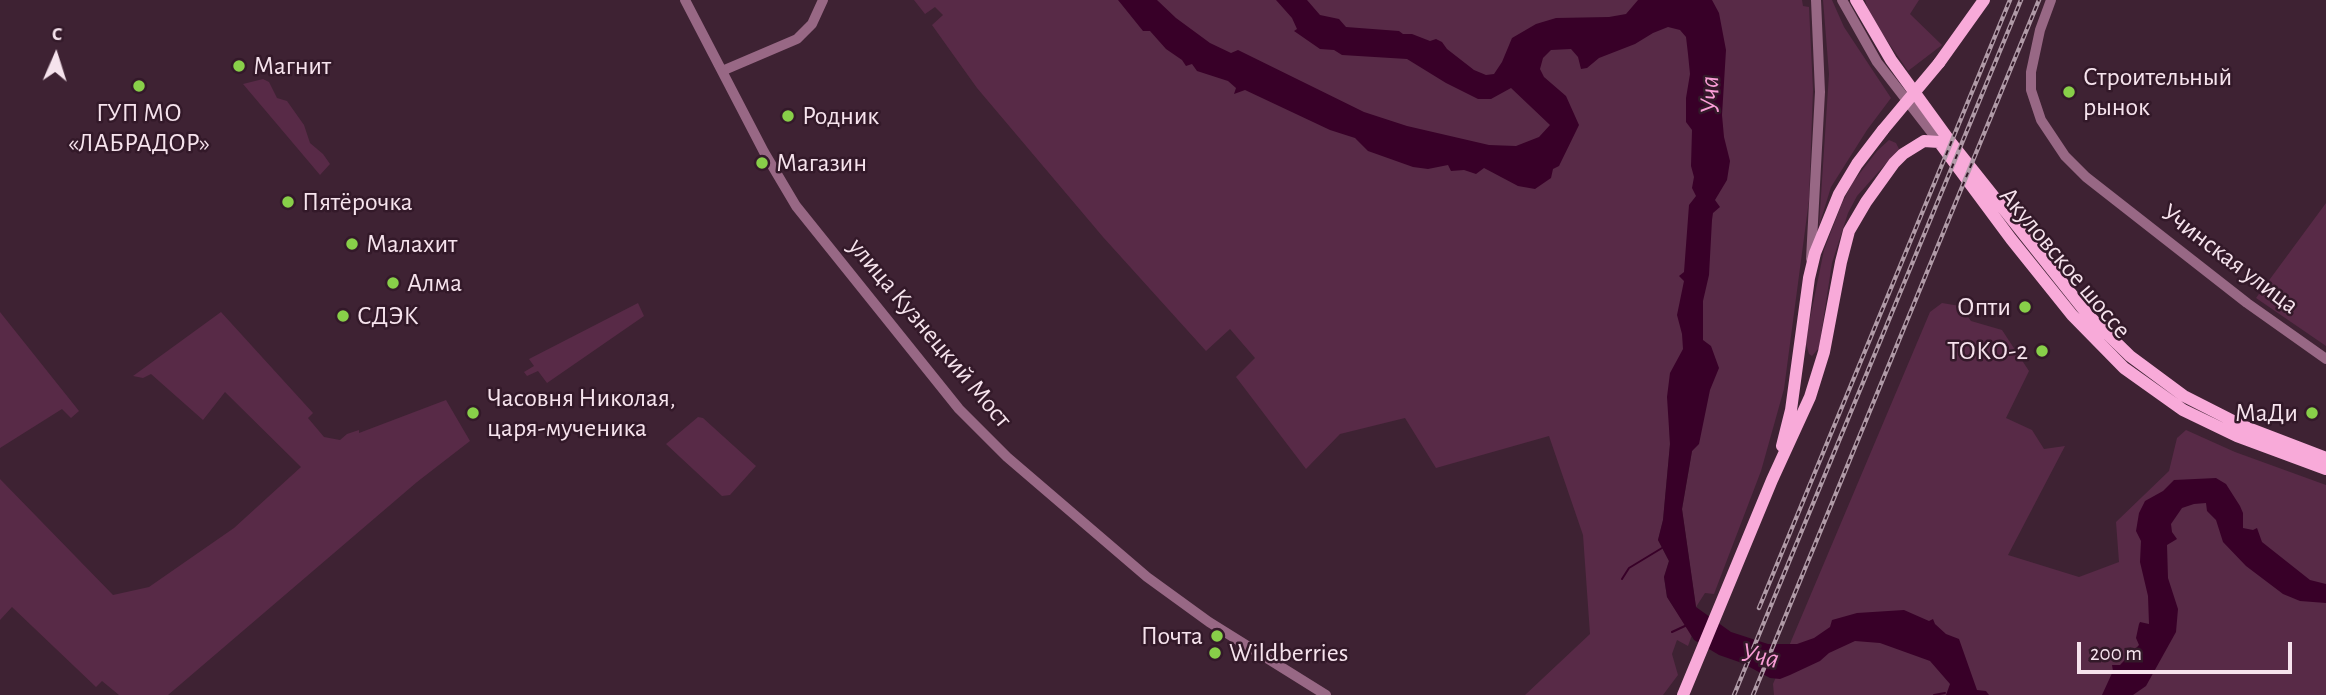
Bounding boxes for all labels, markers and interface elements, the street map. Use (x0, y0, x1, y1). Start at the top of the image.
north arrow (21, 21, 91, 91)
text: С (51, 25, 63, 44)
place label: Магнит (253, 50, 331, 82)
marker: Магнит (231, 58, 247, 74)
place label: Строительный рынок (2083, 61, 2232, 122)
water label: Уча (1693, 76, 1727, 114)
marker: ГУП МО «ЛАБРАДОР» (131, 78, 147, 94)
marker: Строительный рынок (2061, 84, 2077, 100)
place label: ГУП МО «ЛАБРАДОР» (68, 97, 210, 158)
place label: Родник (802, 100, 879, 132)
marker: Родник (780, 108, 796, 124)
place label: Магазин (776, 147, 867, 179)
marker: Магазин (754, 155, 770, 171)
street label: Акуловское шоссе (1992, 181, 2138, 345)
place label: Пятёрочка (302, 186, 413, 218)
marker: Пятёрочка (280, 194, 296, 210)
street label: Учинская улица (2155, 197, 2305, 321)
place label: Малахит (366, 228, 457, 260)
street label: улица Кузнецкий Мост (841, 232, 1019, 434)
marker: Малахит (344, 236, 360, 252)
place label: Алма (407, 267, 462, 299)
marker: Алма (385, 275, 401, 291)
place label: Опти (1957, 291, 2011, 323)
marker: Опти (2017, 299, 2033, 315)
place label: СДЭК (357, 300, 419, 332)
marker: СДЭК (335, 308, 351, 324)
place label: ТОКО-2 (1947, 335, 2028, 367)
marker: ТОКО-2 (2034, 343, 2050, 359)
place label: Часовня Николая, царя-мученика (487, 382, 676, 444)
place label: МаДи (2235, 397, 2298, 429)
marker: Часовня Николая, царя-мученика (465, 405, 481, 421)
marker: МаДи (2304, 405, 2320, 421)
place label: Почта (1141, 620, 1203, 652)
marker: Почта (1209, 628, 1225, 644)
scale bar (2081, 628, 2296, 672)
water label: Уча (1738, 636, 1782, 676)
place label: Wildberries (1229, 637, 1348, 669)
text: 200 m (2090, 643, 2142, 664)
marker: Wildberries (1207, 645, 1223, 661)

